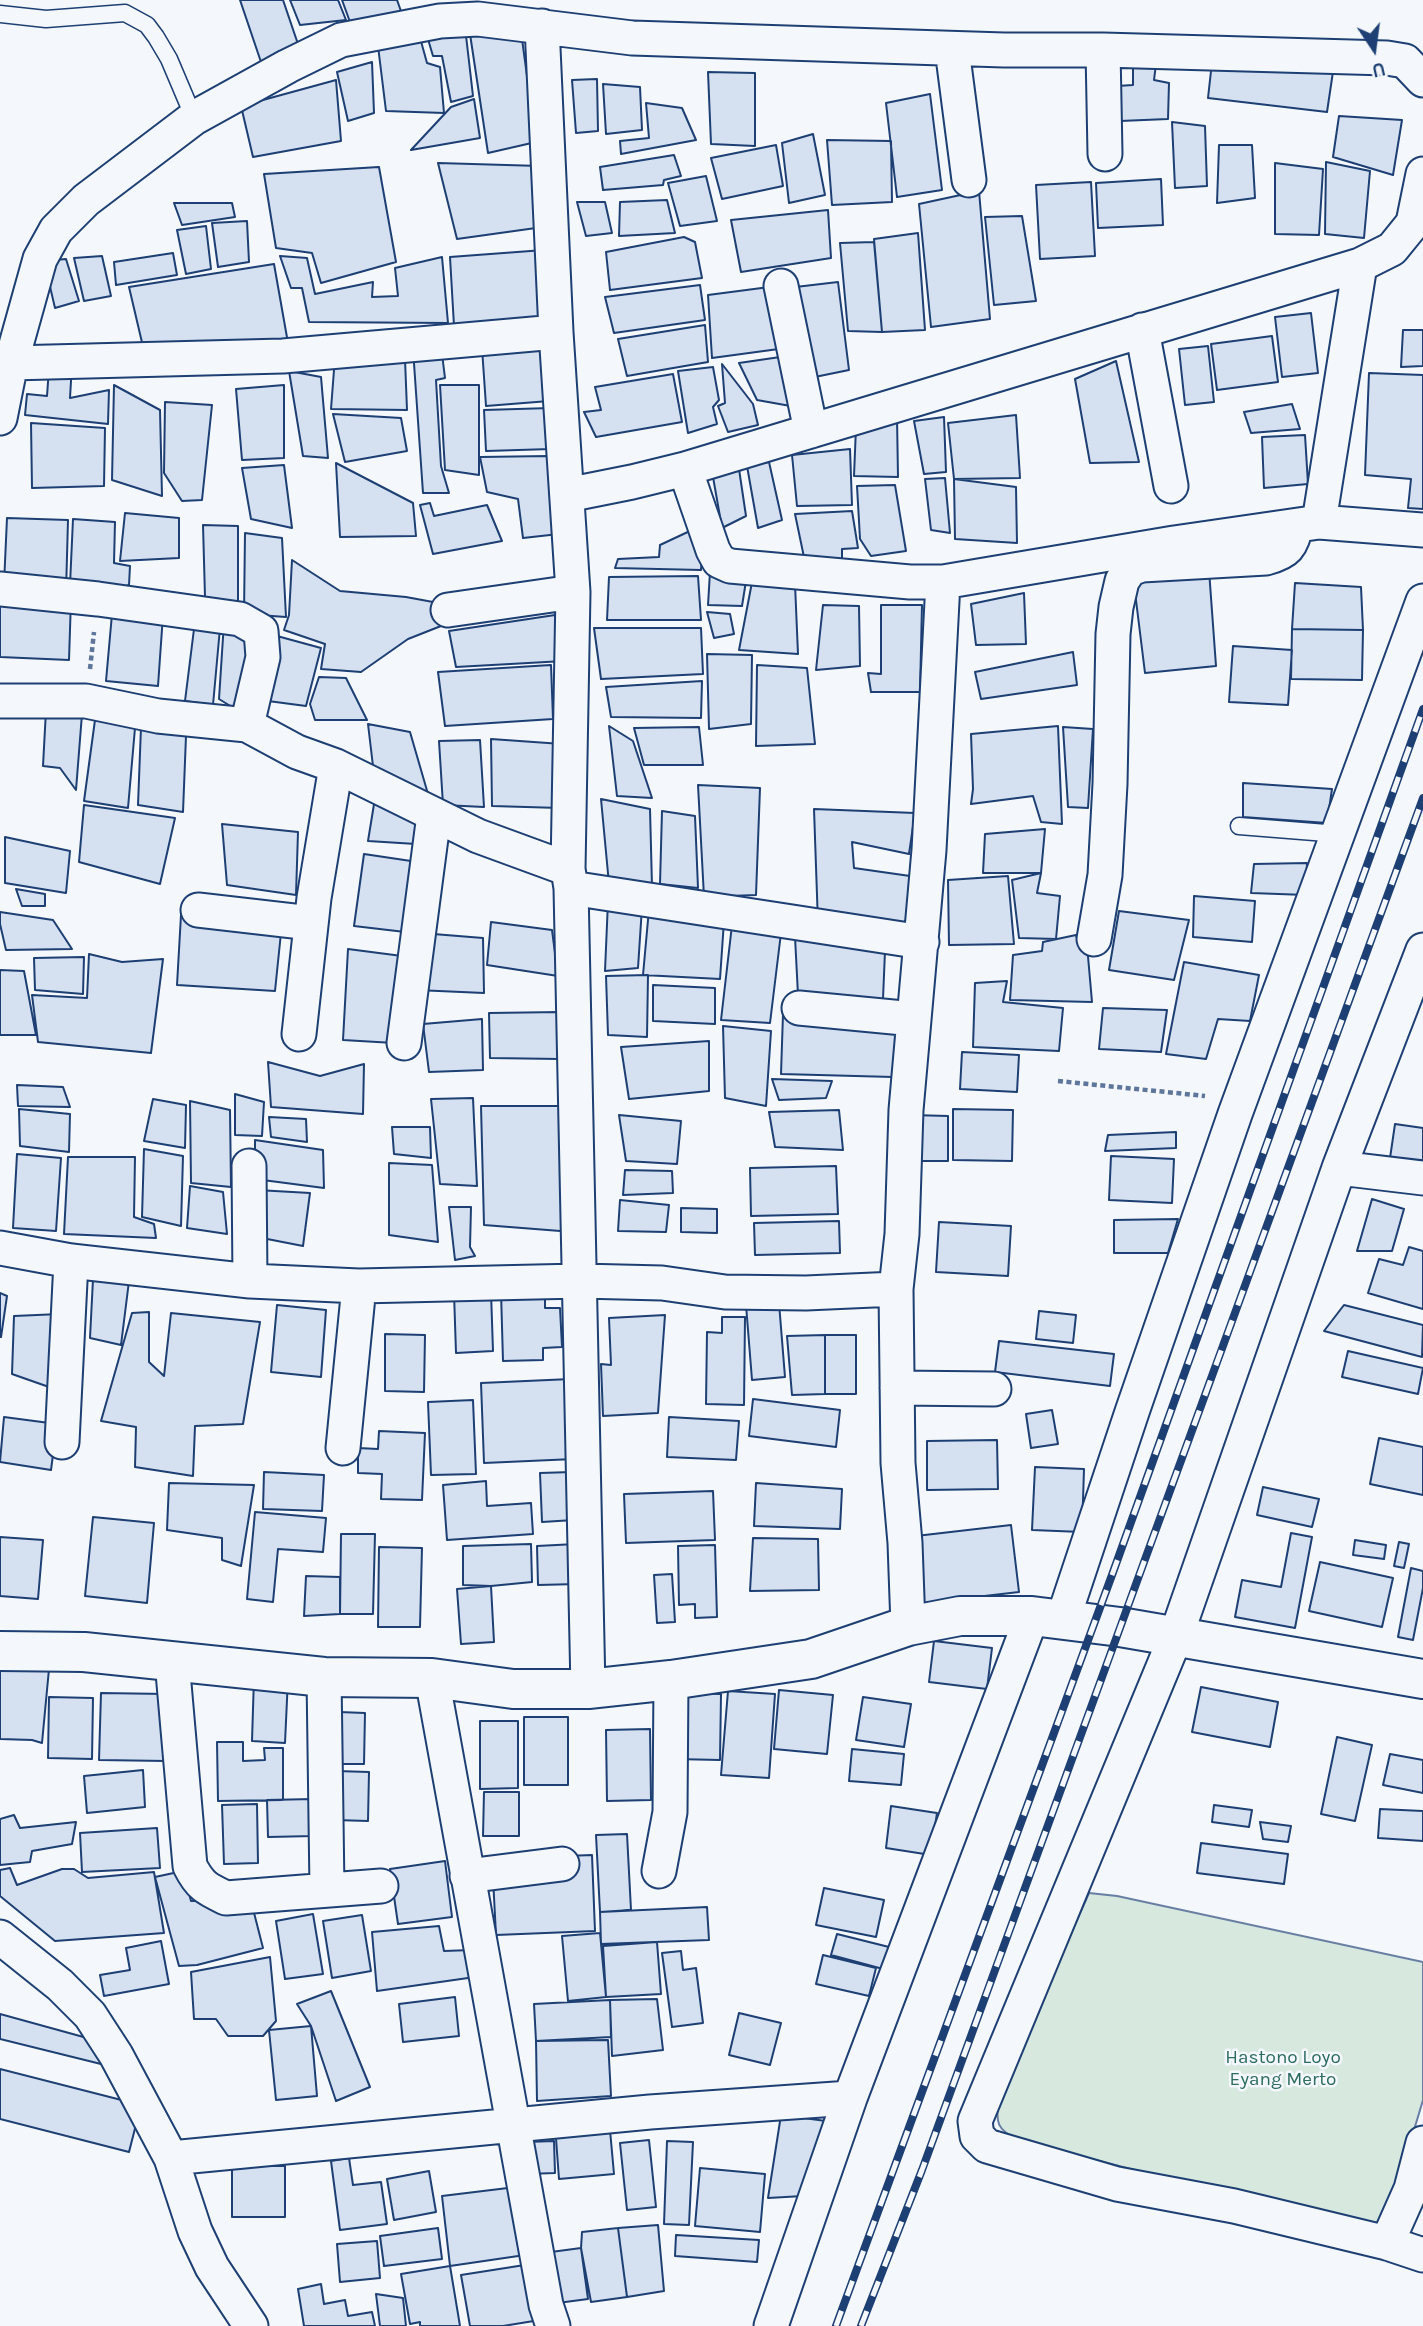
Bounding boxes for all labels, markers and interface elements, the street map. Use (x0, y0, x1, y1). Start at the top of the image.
north arrow (1339, 14, 1409, 84)
text: U (1370, 57, 1388, 82)
park label: Hastono Loyo Eyang Merto (1225, 2047, 1341, 2091)

